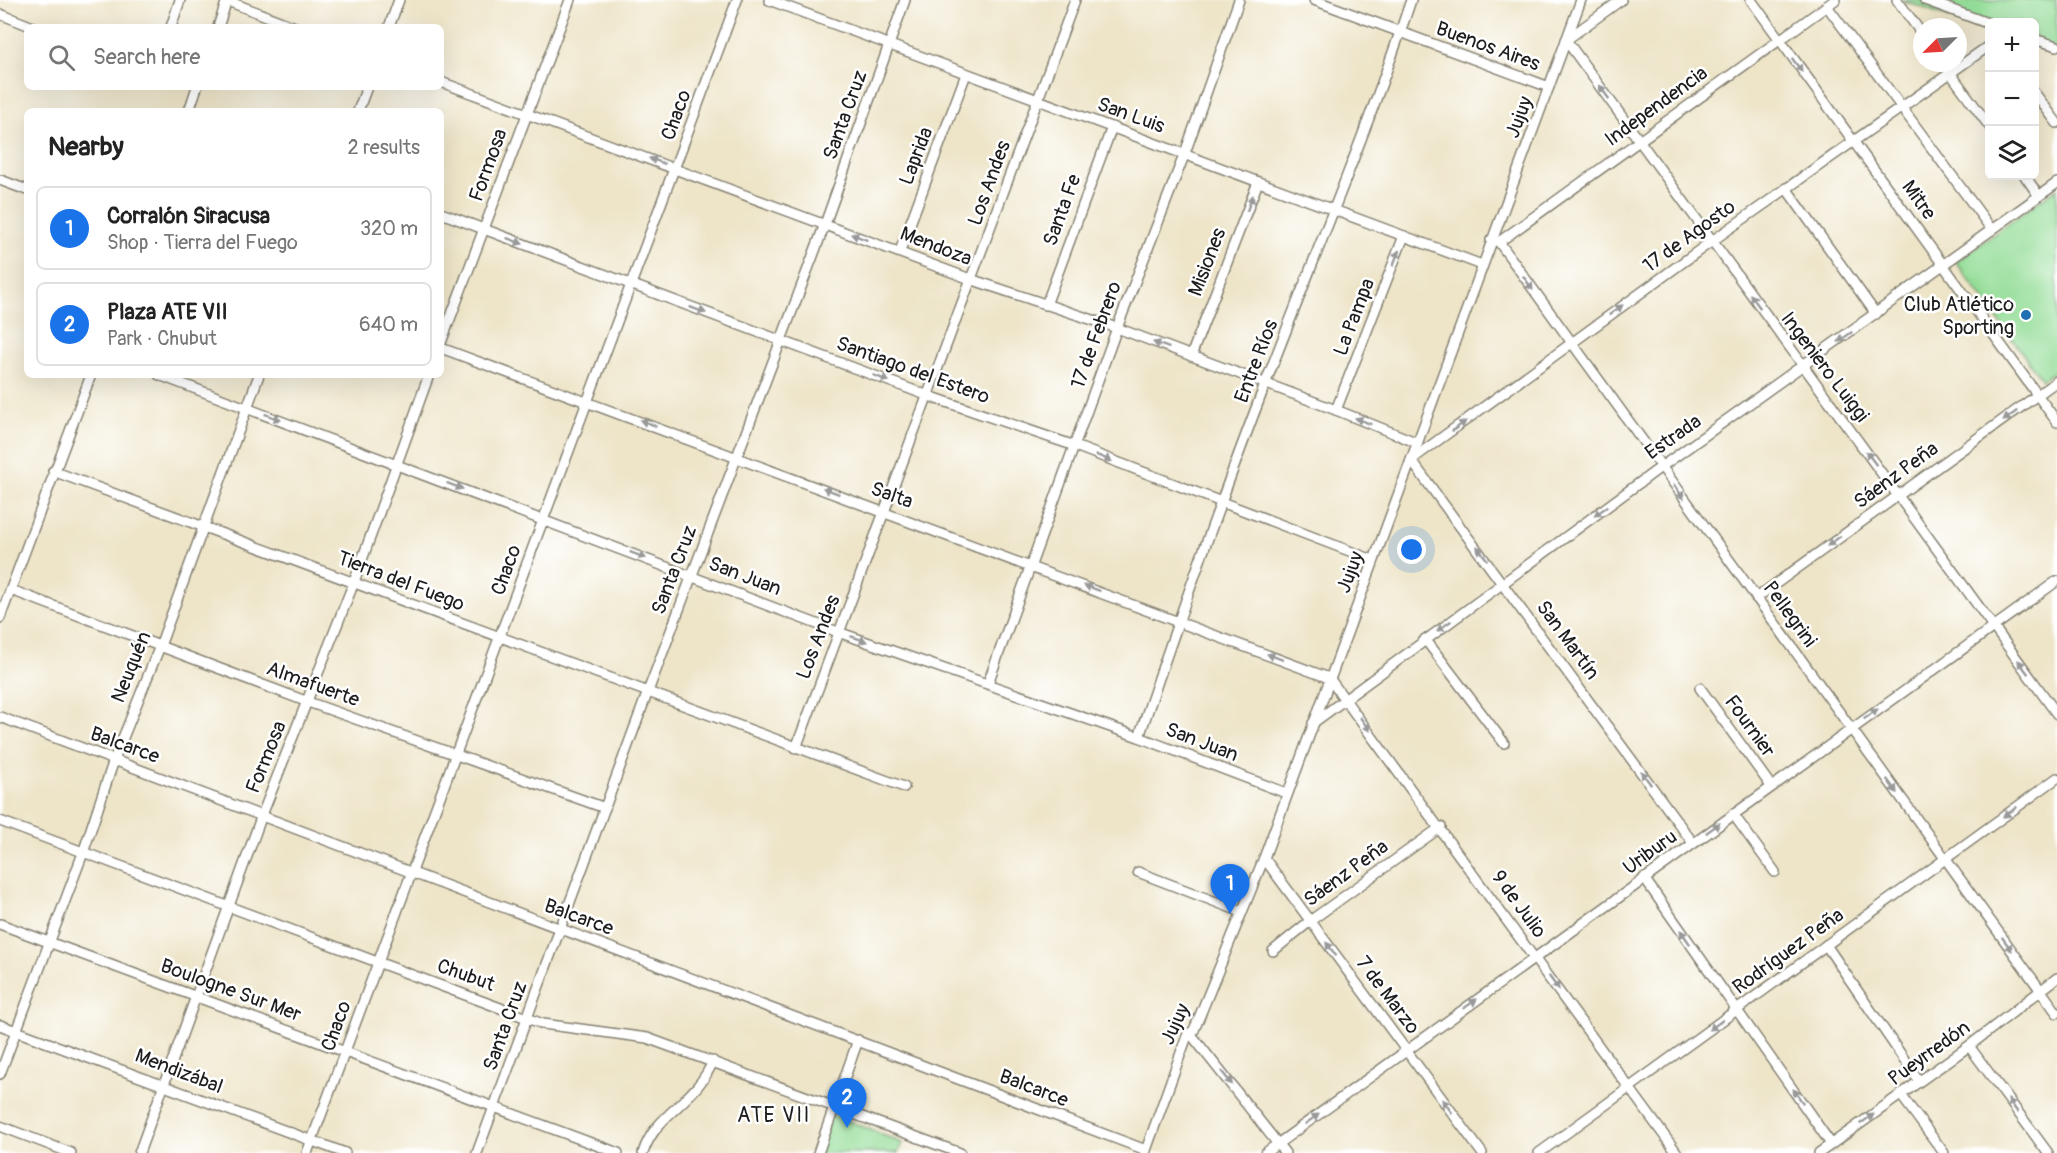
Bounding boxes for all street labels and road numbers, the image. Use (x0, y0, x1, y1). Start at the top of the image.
street label: Buenos Aires (1433, 16, 1543, 76)
street label: Independencia (1600, 60, 1712, 152)
street label: Santa Cruz (817, 67, 873, 163)
street label: Chaco (655, 86, 697, 144)
street label: San Luis (1094, 91, 1168, 139)
street label: Jujuy (1500, 92, 1538, 141)
street label: Laprida (894, 124, 938, 188)
street label: Formosa (463, 125, 513, 205)
street label: Los Andes (962, 137, 1016, 229)
street label: Santa Fe (1038, 171, 1087, 249)
street label: Mitre (1896, 175, 1942, 225)
street label: 17 de Agosto (1638, 194, 1740, 278)
street label: Mendoza (896, 221, 976, 271)
street label: Misiones (1183, 224, 1231, 300)
street label: La Pampa (1328, 275, 1380, 359)
street label: 17 de Febrero (1065, 278, 1127, 392)
street label: Ingeniero Luiggi (1775, 307, 1875, 427)
street label: Entre Ríos (1229, 316, 1283, 406)
street label: Santiago del Estero (833, 331, 993, 409)
street label: Estrada (1640, 409, 1706, 465)
street label: Sáenz Peña (1849, 436, 1943, 514)
street label: Salta (867, 476, 917, 514)
street label: Santa Cruz (646, 522, 702, 618)
street label: Chaco (485, 541, 527, 599)
street label: Tierra del Fuego (334, 545, 468, 617)
street label: Jujuy (1331, 547, 1369, 596)
street label: San Juan (705, 551, 785, 601)
street label: Pellegrini (1758, 576, 1822, 652)
street label: Los Andes (790, 591, 846, 683)
street label: San Martín (1531, 596, 1605, 684)
street label: Neuquén (105, 628, 157, 706)
street label: Almafuerte (263, 656, 363, 712)
street label: Fournier (1719, 690, 1781, 762)
street label: Formosa (240, 717, 292, 797)
street label: San Juan (1162, 717, 1242, 767)
street label: Balcarce (87, 721, 163, 769)
street label: Uriburu (1618, 824, 1682, 880)
street label: Sáenz Peña (1299, 834, 1393, 912)
street label: 9 de Julio (1486, 865, 1552, 943)
street label: Balcarce (541, 893, 617, 941)
street label: Rodríguez Peña (1728, 902, 1848, 1000)
street label: 7 de Marzo (1351, 951, 1426, 1039)
street label: Boulogne Sur Mer (157, 953, 305, 1027)
street label: Chubut (434, 953, 499, 997)
street label: Santa Cruz (477, 978, 533, 1074)
street label: Chaco (315, 997, 357, 1055)
street label: Jujuy (1155, 999, 1195, 1049)
street label: Pueyrredón (1883, 1015, 1975, 1091)
street label: Mendizábal (131, 1043, 227, 1099)
street label: Balcarce (996, 1063, 1072, 1113)

